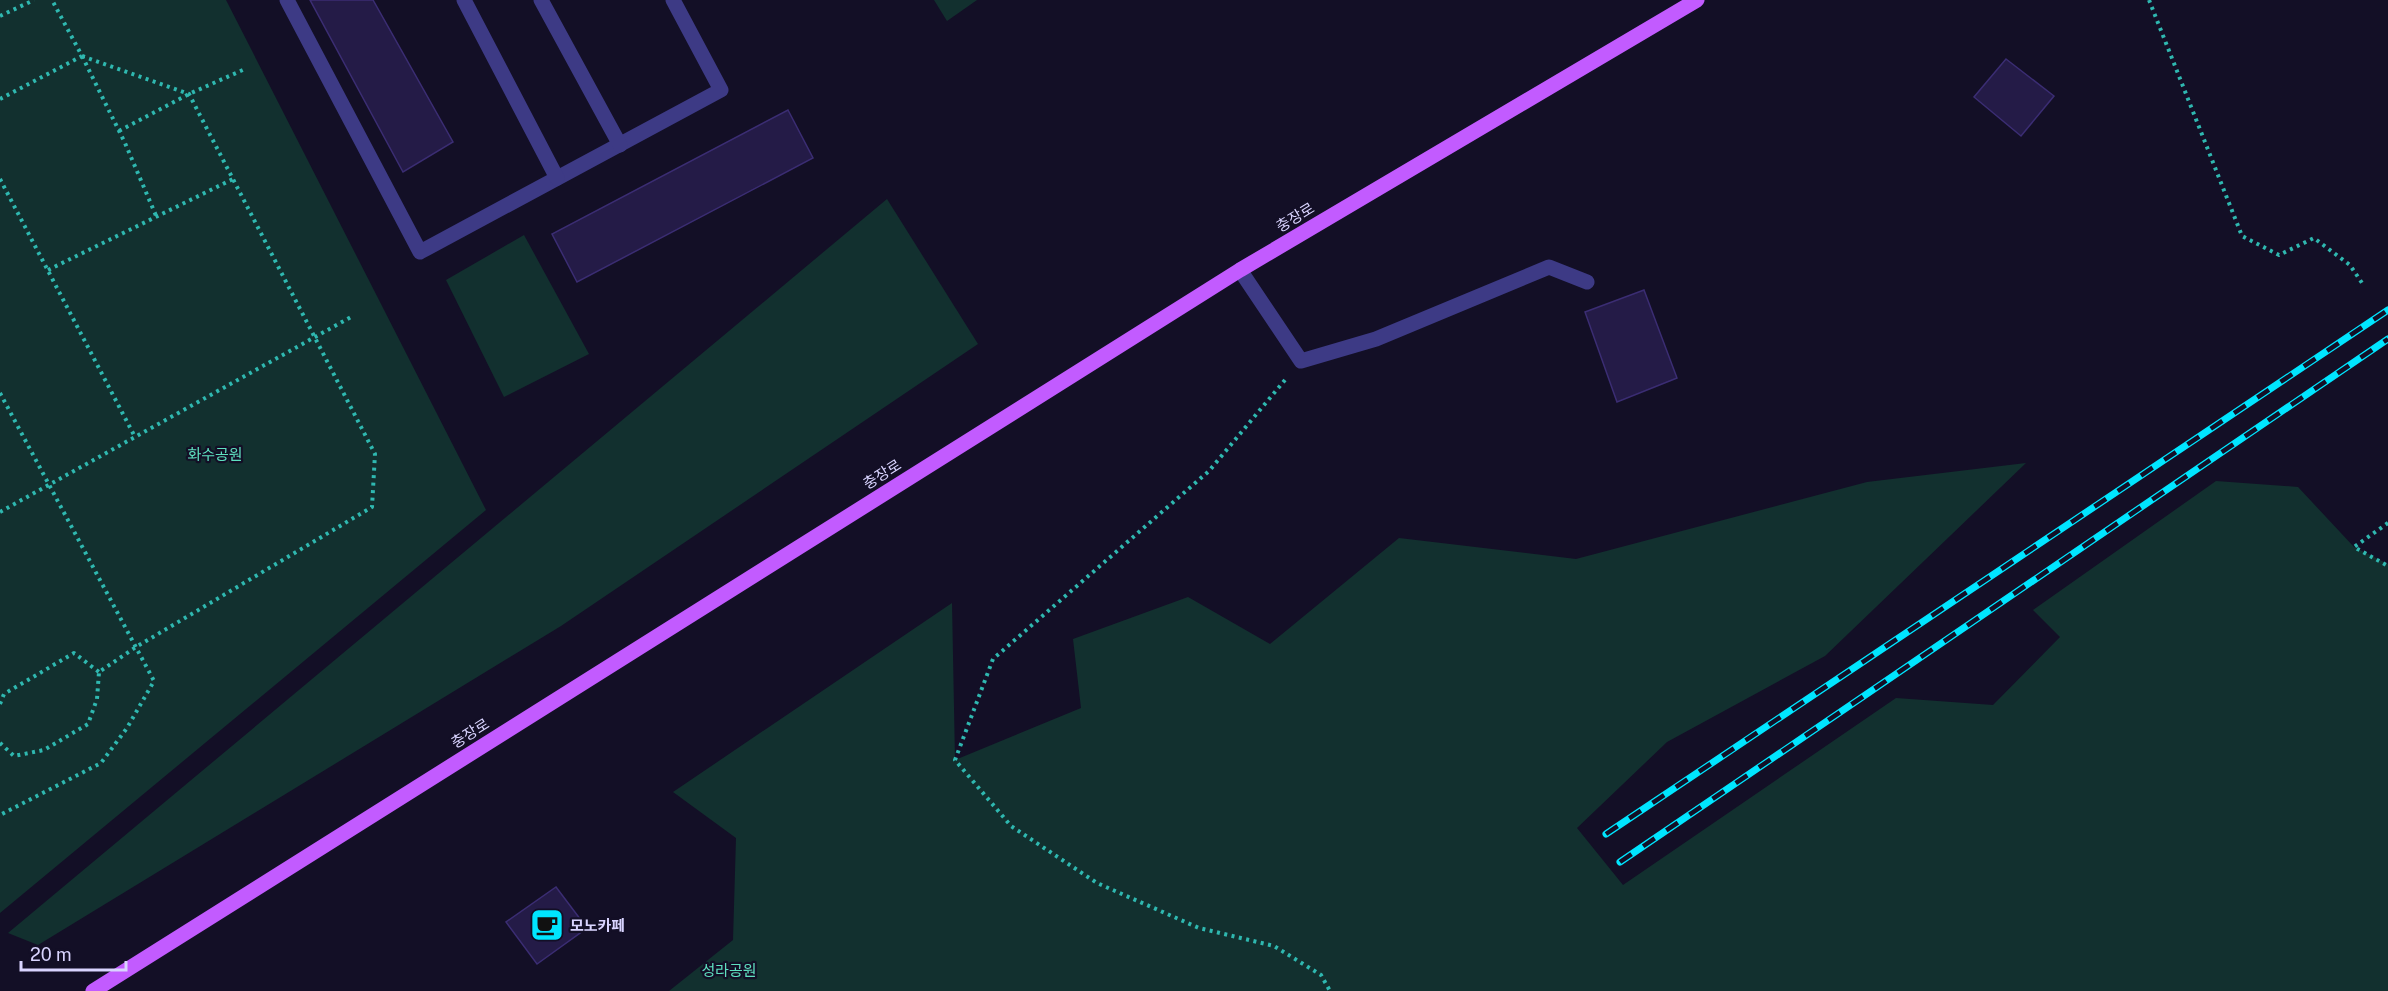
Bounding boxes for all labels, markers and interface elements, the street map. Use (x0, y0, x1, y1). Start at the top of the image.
street label: 충장로 (1273, 199, 1317, 235)
park label: 화수공원 (187, 446, 243, 463)
street label: 충장로 (860, 456, 904, 492)
street label: 충장로 (448, 715, 492, 751)
cafe icon: 모노카페 (529, 907, 565, 943)
place label: 모노카페 (570, 917, 625, 934)
scale bar (21, 934, 126, 972)
text: 20 m (30, 944, 72, 965)
park label: 성라공원 (701, 962, 757, 979)

